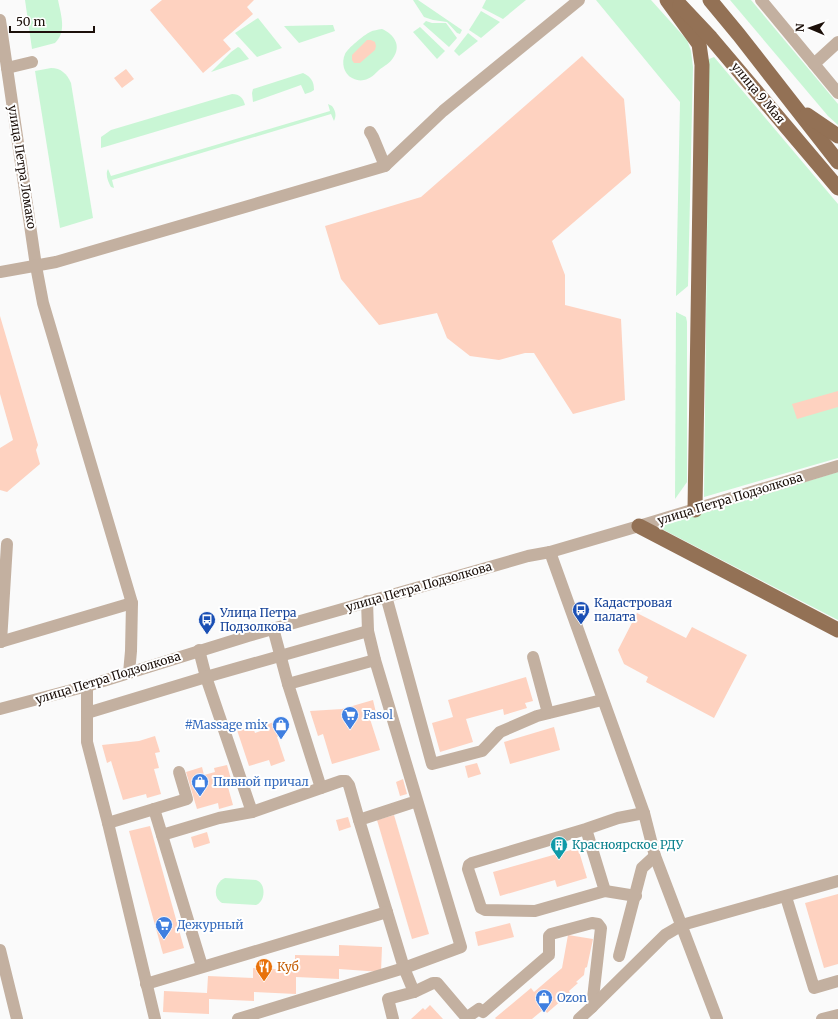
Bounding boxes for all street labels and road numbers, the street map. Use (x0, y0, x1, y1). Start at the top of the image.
street label: улица 9 Мая (728, 59, 788, 126)
street label: улица Петра Ломако (5, 104, 40, 230)
street label: улица Петра Подзолкова (655, 469, 805, 528)
street label: улица Петра Подзолкова (344, 558, 494, 615)
street label: улица Петра Подзолкова (33, 648, 183, 707)

